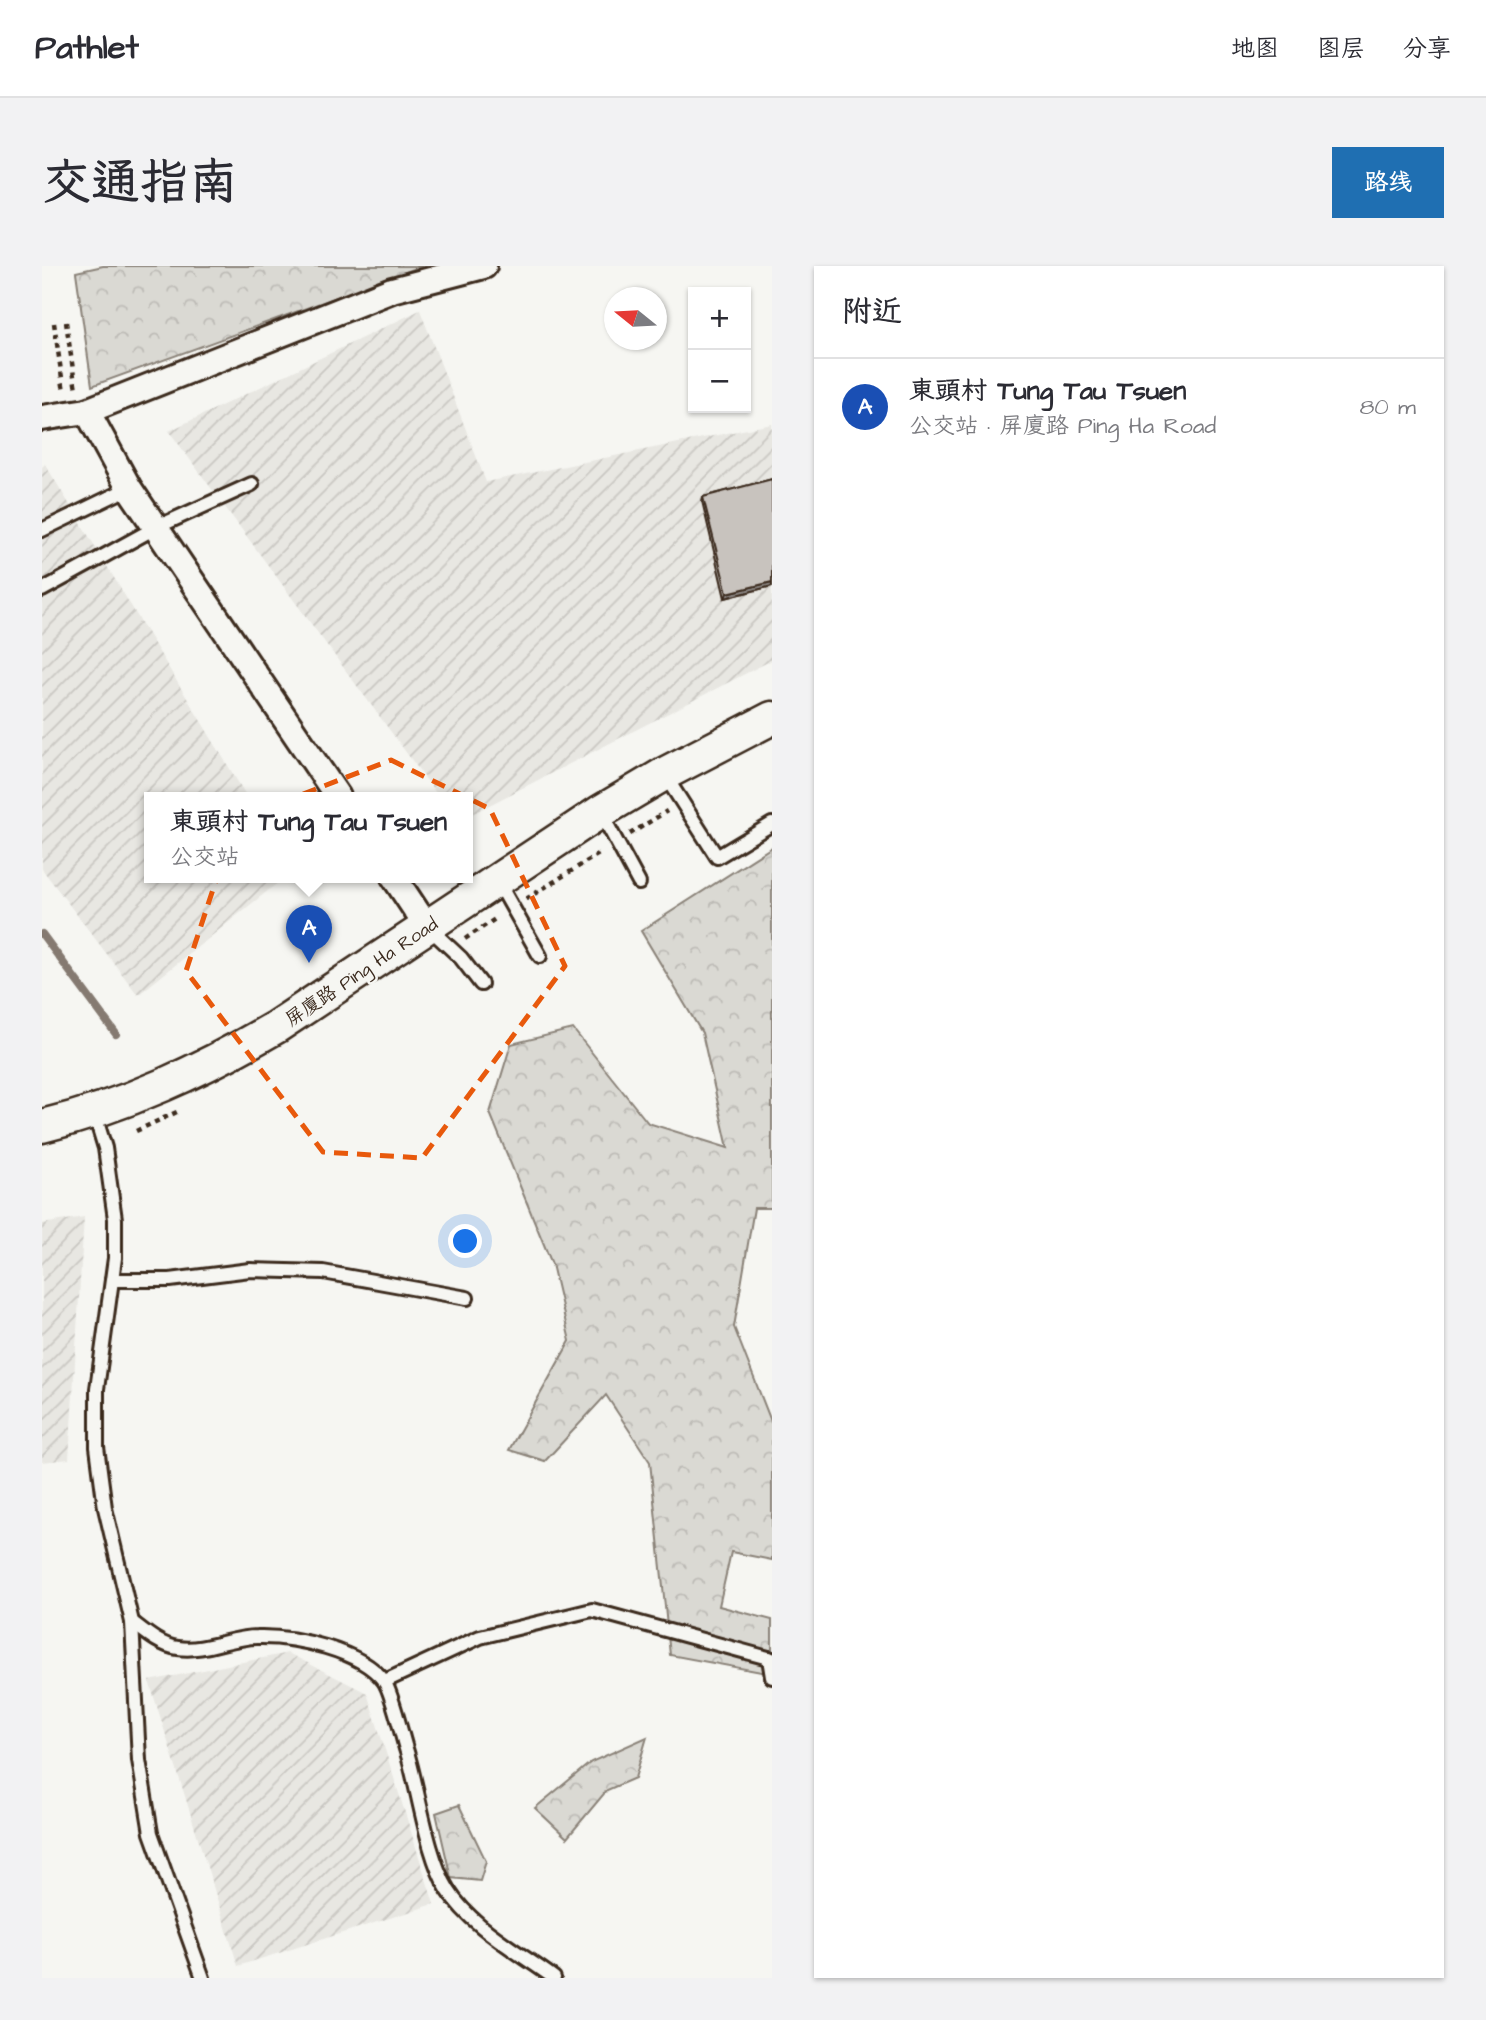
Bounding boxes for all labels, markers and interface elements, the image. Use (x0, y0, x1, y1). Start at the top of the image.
text: Pathlet (35, 25, 139, 71)
text: 地图 (1231, 32, 1279, 66)
text: 图层 (1317, 32, 1365, 66)
text: 分享 (1403, 32, 1451, 66)
button: 路线 (1332, 147, 1444, 218)
text: 交通指南 (42, 150, 238, 218)
north arrow (604, 287, 667, 350)
map controls (688, 287, 751, 413)
button: + (688, 287, 751, 350)
text: 附近 (842, 291, 902, 333)
button: − (688, 350, 751, 413)
text: 東頭村 Tung Tau Tsuen (909, 373, 1186, 409)
text: A (858, 391, 872, 423)
text: 80 m (1359, 391, 1416, 423)
text: 公交站 · 屏廈路 Ping Ha Road (909, 410, 1216, 442)
popup (144, 792, 473, 883)
text: 東頭村 Tung Tau Tsuen (170, 804, 447, 840)
text: 公交站 (170, 841, 239, 873)
pin: A (286, 905, 332, 963)
street label: 屏廈路 Ping Ha Road (280, 911, 444, 1034)
your location (448, 1224, 482, 1258)

